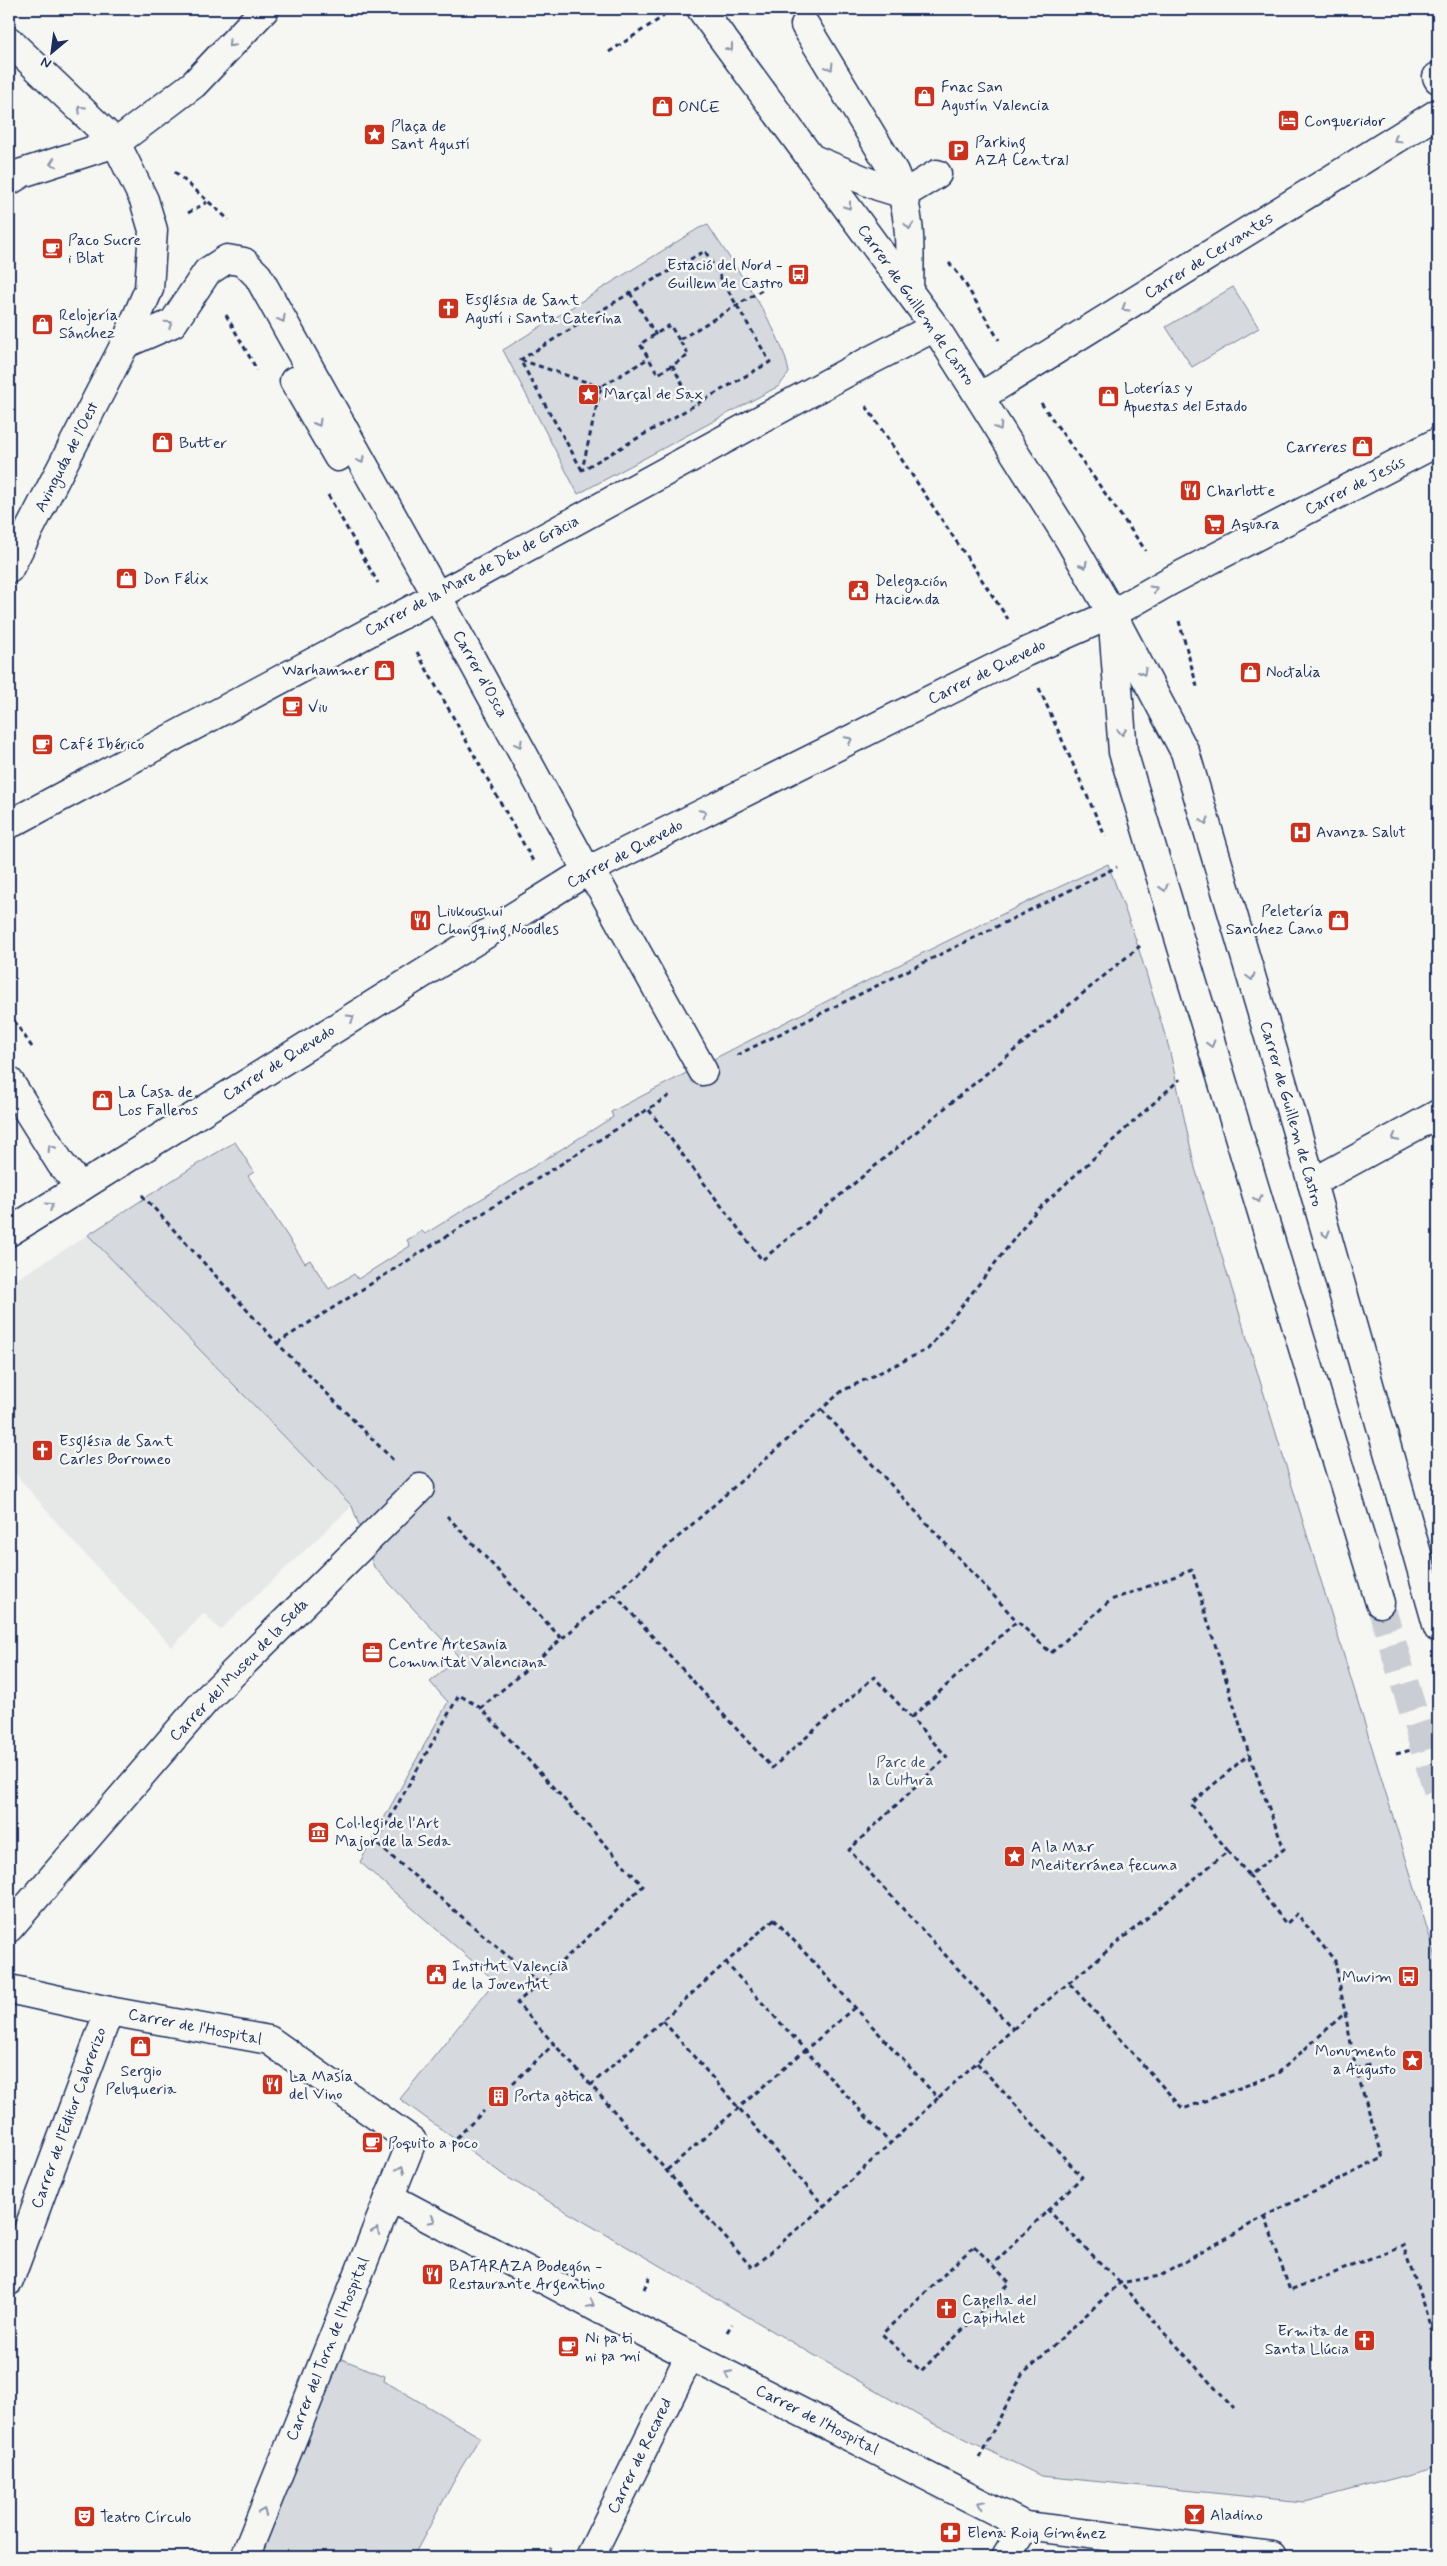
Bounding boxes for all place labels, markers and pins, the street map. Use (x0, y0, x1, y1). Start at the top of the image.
place label: Fnac San Agustín Valencia (941, 77, 1049, 116)
shop icon: Fnac San Agustín Valencia (913, 84, 937, 108)
shop icon: ONCE (650, 95, 674, 119)
place label: ONCE (678, 97, 720, 118)
hotel icon: Conqueridor (1276, 109, 1300, 133)
place label: Conqueridor (1304, 111, 1386, 132)
place label: Plaça de Sant Agustí (391, 116, 470, 155)
place icon: Plaça de Sant Agustí (363, 123, 387, 147)
place label: Parking AZA Central (975, 132, 1068, 171)
parking icon: Parking AZA Central (947, 139, 971, 163)
place label: Paco Sucre i Blat (68, 230, 141, 269)
cafe icon: Paco Sucre i Blat (40, 237, 64, 261)
place label: Estació del Nord - Guillem de Castro (667, 255, 783, 294)
bus stop icon: Estació del Nord - Guillem de Castro (787, 262, 811, 286)
place label: Església de Sant Agustí i Santa Caterina (465, 290, 622, 329)
church icon: Església de Sant Agustí i Santa Caterina (437, 297, 461, 321)
place label: Relojería Sánchez (59, 305, 118, 344)
shop icon: Relojería Sánchez (31, 312, 55, 336)
place label: Loterías y Apuestas del Estado (1124, 378, 1247, 418)
place icon: Marçal de Sax (576, 382, 600, 406)
place label: Marçal de Sax (604, 384, 703, 405)
shop icon: Loterías y Apuestas del Estado (1096, 385, 1120, 409)
shop icon: Butter (151, 431, 175, 455)
place label: Butter (179, 433, 228, 454)
shop icon: Carreres (1351, 435, 1375, 459)
place label: Carreres (1286, 437, 1347, 458)
restaurant icon: Charlotte (1178, 479, 1202, 503)
place label: Charlotte (1206, 481, 1275, 502)
supermarket icon: Aquara (1203, 512, 1227, 536)
place label: Aquara (1231, 514, 1280, 535)
shop icon: Don Félix (115, 567, 139, 591)
place label: Don Félix (143, 569, 209, 590)
place label: Delegación Hacienda (875, 571, 948, 610)
public building icon: Delegación Hacienda (847, 578, 871, 602)
shop icon: Warhammer (373, 658, 397, 682)
place label: Warhammer (282, 660, 370, 681)
shop icon: Noctalia (1238, 660, 1262, 684)
place label: Noctalia (1266, 662, 1321, 683)
cafe icon: Viu (280, 695, 304, 719)
place label: Viu (308, 697, 328, 718)
cafe icon: Café Ibérico (31, 732, 55, 756)
place label: Café Ibérico (59, 734, 144, 755)
hospital icon: Avanza Salut (1288, 820, 1312, 844)
place label: Avanza Salut (1316, 822, 1407, 843)
place label: Liukoushui Chongqing Noodles (437, 901, 559, 941)
place label: Peletería Sanchez Cano (1226, 901, 1323, 940)
restaurant icon: Liukoushui Chongqing Noodles (409, 908, 433, 932)
shop icon: Peletería Sanchez Cano (1327, 908, 1351, 932)
place label: La Casa de Los Falleros (118, 1082, 198, 1121)
shop icon: La Casa de Los Falleros (90, 1089, 114, 1113)
place label: Església de Sant Carles Borromeo (59, 1431, 174, 1470)
church icon: Església de Sant Carles Borromeo (31, 1438, 55, 1462)
place label: Centre Artesania Comunitat Valenciana (388, 1634, 547, 1673)
office icon: Centre Artesania Comunitat Valenciana (360, 1641, 384, 1665)
place label: Col·legi de l'Art Major de la Seda (335, 1813, 451, 1852)
museum icon: Col·legi de l'Art Major de la Seda (307, 1820, 331, 1844)
place label: A la Mar Mediterránea fecuna (1031, 1837, 1178, 1876)
place icon: A la Mar Mediterránea fecuna (1003, 1844, 1027, 1868)
place label: Institut Valencià de la Joventut (452, 1956, 568, 1995)
public building icon: Institut Valencià de la Joventut (424, 1963, 448, 1987)
bus stop icon: Muvim (1396, 1965, 1420, 1989)
place label: Muvim (1342, 1967, 1392, 1988)
shop icon: Sergio Peluqueria (129, 2035, 153, 2059)
place label: Monumento a Augusto (1315, 2041, 1396, 2080)
place icon: Monumento a Augusto (1400, 2048, 1424, 2072)
place label: Sergio Peluqueria (106, 2061, 177, 2100)
place label: La Masía del Vino (289, 2066, 353, 2105)
restaurant icon: La Masía del Vino (261, 2073, 285, 2097)
building icon: Porta gòtica (486, 2084, 510, 2108)
place label: Porta gòtica (514, 2086, 593, 2107)
cafe icon: Poquito a poco (360, 2131, 384, 2155)
place label: Poquito a poco (388, 2133, 478, 2154)
place label: BATARAZA Bodegón - Restaurante Argentino (449, 2256, 605, 2296)
restaurant icon: BATARAZA Bodegón - Restaurante Argentino (421, 2263, 445, 2287)
place label: Capella del Capitulet (962, 2290, 1036, 2329)
church icon: Capella del Capitulet (934, 2297, 958, 2321)
place label: Ermita de Santa Llúcia (1265, 2321, 1349, 2360)
place label: Ni pa ti ni pa mi (585, 2328, 641, 2367)
church icon: Ermita de Santa Llúcia (1353, 2328, 1377, 2352)
cafe icon: Ni pa ti ni pa mi (557, 2335, 581, 2359)
bar icon: Aladino (1182, 2503, 1206, 2527)
theatre icon: Teatro Círculo (72, 2505, 96, 2529)
place label: Aladino (1210, 2505, 1263, 2526)
place label: Teatro Círculo (100, 2507, 191, 2528)
pharmacy icon: Elena Roig Giménez (939, 2521, 963, 2545)
place label: Elena Roig Giménez (967, 2523, 1107, 2544)

